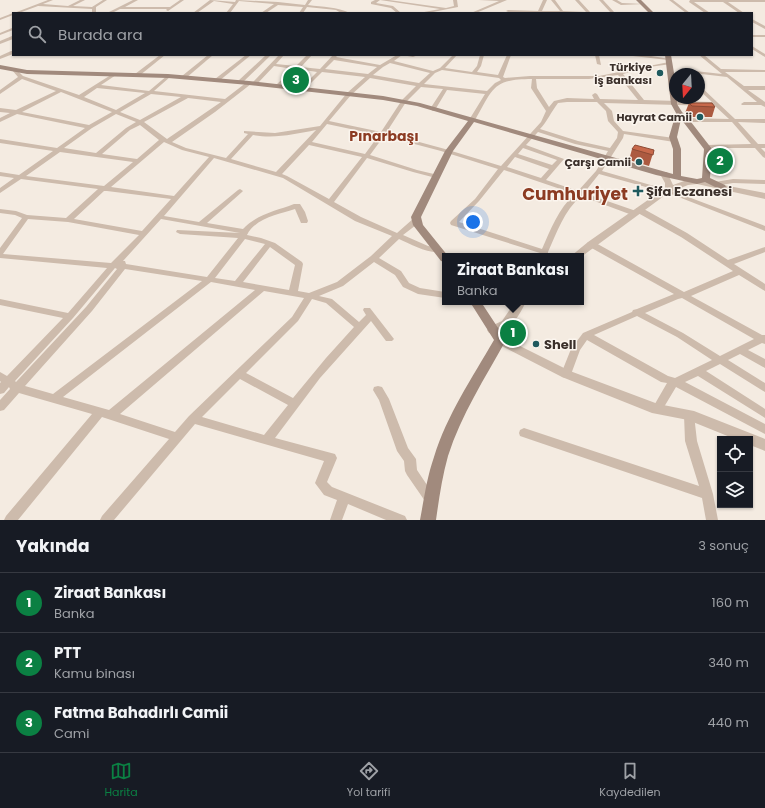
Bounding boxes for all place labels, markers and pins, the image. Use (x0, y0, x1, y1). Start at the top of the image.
place label: Türkiye İş Bankası (594, 59, 652, 88)
pin: 3 (283, 65, 309, 95)
marker: Türkiye İş Bankası (655, 68, 665, 78)
place label: Hayrat Camii (617, 109, 692, 125)
marker: Hayrat Camii (695, 112, 705, 122)
pin: 2 (707, 146, 733, 176)
place label: Çarşı Camii (564, 154, 631, 170)
marker: Çarşı Camii (634, 157, 644, 167)
place label: Şifa Eczanesi (646, 182, 732, 201)
marker: Şifa Eczanesi (633, 186, 643, 196)
pin: 1 (500, 318, 526, 348)
place label: Shell (544, 335, 577, 354)
marker: Shell (531, 339, 541, 349)

